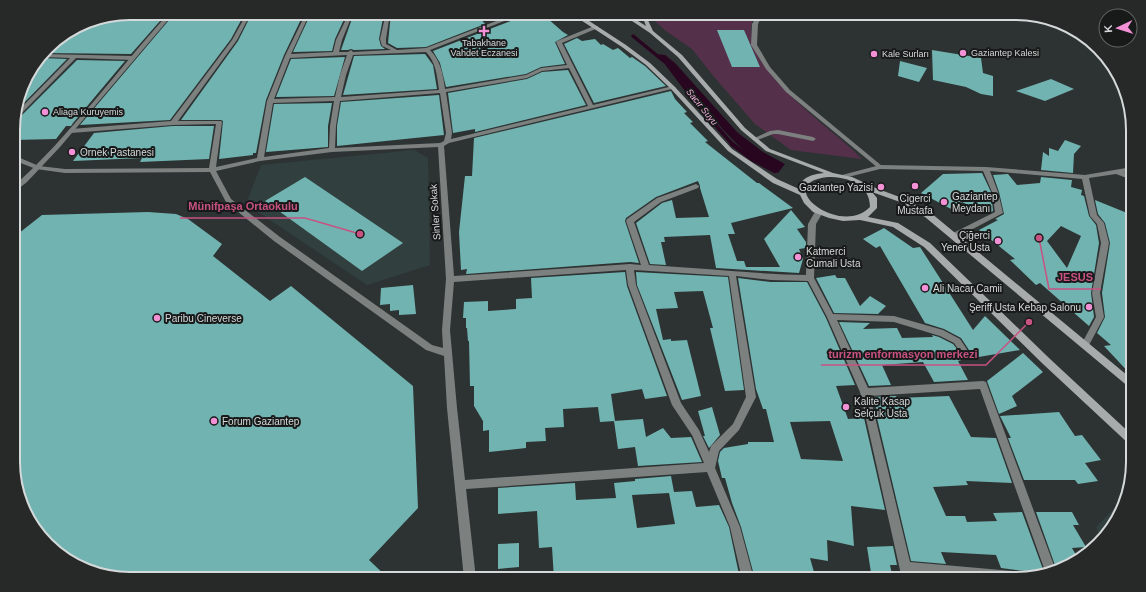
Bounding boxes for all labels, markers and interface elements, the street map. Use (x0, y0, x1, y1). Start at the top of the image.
north arrow (1098, 8, 1138, 48)
text: K (1102, 24, 1114, 33)
marker: Tabakhane Vahdet Eczanesi (479, 26, 489, 36)
place label: Tabakhane Vahdet Eczanesi (451, 38, 517, 58)
marker: Gaziantep Kalesi (958, 48, 968, 58)
place label: Gaziantep Kalesi (971, 48, 1039, 58)
marker: Kale Surları (869, 49, 879, 59)
place label: Kale Surları (882, 49, 929, 59)
water label: Sacır Suyu (684, 87, 720, 127)
marker: Aliaga Kuruyemis (40, 107, 50, 117)
place label: Aliaga Kuruyemis (53, 107, 124, 117)
marker: Ornek Pastanesi (67, 147, 77, 157)
place label: Ornek Pastanesi (80, 147, 154, 158)
marker: Cigerci Mustafa (910, 181, 920, 191)
place label: Gaziantep Yazisi (799, 182, 873, 193)
marker: Gaziantep Yazisi (876, 182, 886, 192)
street label: Sinler Sokak (427, 183, 442, 240)
place label: Gaziantep Meydanı (952, 191, 998, 214)
place label: Cigerci Mustafa (897, 193, 933, 216)
callout: Münifpaşa Ortaokulu (180, 195, 305, 218)
marker: Gaziantep Meydanı (939, 197, 949, 207)
text: Münifpaşa Ortaokulu (188, 200, 298, 212)
place label: Çiğerci Yener Usta (941, 230, 990, 253)
marker: Çiğerci Yener Usta (993, 236, 1003, 246)
place label: Katmerci Cumali Usta (806, 246, 861, 269)
marker: Katmerci Cumali Usta (793, 252, 803, 262)
callout: JESUS (1049, 266, 1101, 289)
text: JESUS (1057, 271, 1093, 283)
marker: Ali Nacar Camii (920, 283, 930, 293)
place label: Ali Nacar Camii (933, 283, 1002, 294)
place label: Şeriff Usta Kebap Salonu (969, 302, 1081, 313)
marker: Şeriff Usta Kebap Salonu (1084, 302, 1094, 312)
marker: Paribu Cineverse (152, 313, 162, 323)
place label: Paribu Cineverse (165, 313, 242, 324)
callout: turizm enformasyon merkezi (821, 342, 986, 365)
text: turizm enformasyon merkezi (828, 348, 978, 360)
place label: Kalite Kasap Selçuk Usta (854, 396, 911, 419)
marker: Kalite Kasap Selçuk Usta (841, 402, 851, 412)
marker: Forum Gaziantep (209, 416, 219, 426)
place label: Forum Gaziantep (222, 416, 300, 427)

